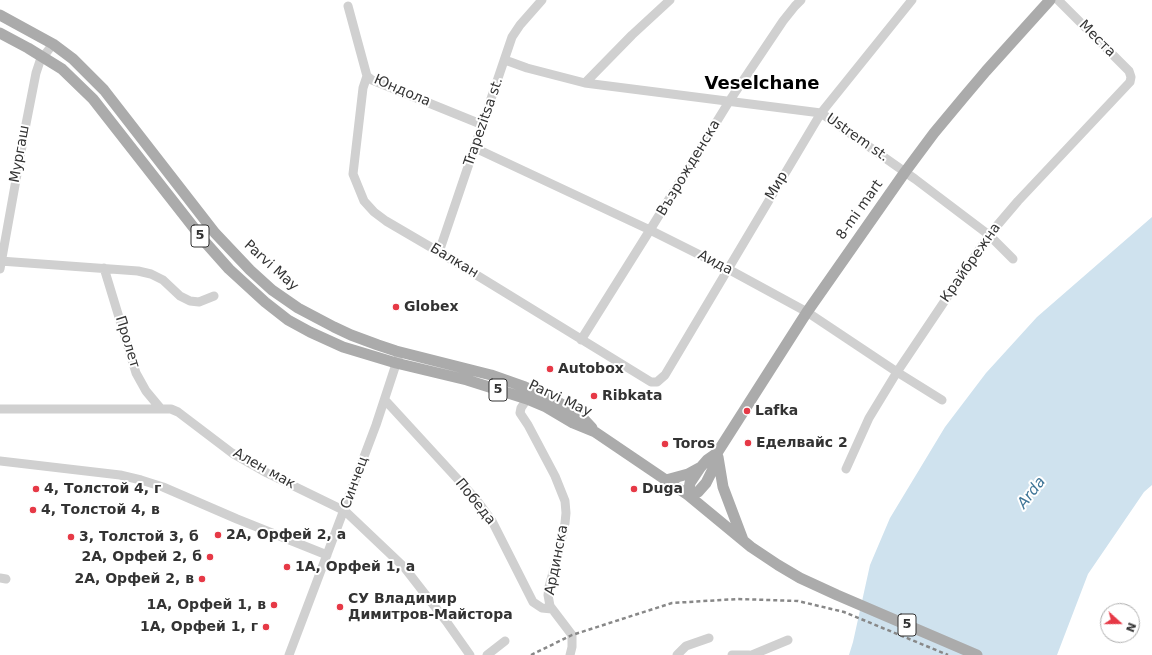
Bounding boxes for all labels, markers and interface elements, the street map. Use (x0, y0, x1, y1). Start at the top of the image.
street label: Места (1075, 17, 1119, 61)
street label: Юндола (371, 72, 433, 110)
district label: Veselchane (705, 73, 819, 95)
street label: Trapezitsa st. (461, 75, 507, 169)
street label: Ustrem st. (823, 110, 891, 166)
street label: Възрожденска (654, 117, 724, 219)
street label: Мургаш (7, 124, 33, 184)
street label: Мир (762, 169, 792, 203)
street label: 8-mi mart (833, 177, 887, 243)
street label: Крайбрежна (937, 220, 1005, 306)
road number: 5 (191, 225, 209, 247)
street label: Parvi May (240, 237, 302, 295)
street label: Балкан (427, 240, 481, 282)
street label: Аида (695, 247, 735, 279)
place label: Globex (404, 299, 458, 315)
marker: Globex (391, 302, 401, 312)
street label: Пролет (111, 314, 143, 370)
place label: Autobox (558, 361, 624, 377)
marker: Autobox (545, 364, 555, 374)
street label: Parvi May (526, 377, 594, 421)
road number: 5 (489, 379, 507, 401)
place label: Ribkata (602, 388, 662, 404)
marker: Ribkata (589, 391, 599, 401)
place label: Lafka (755, 403, 798, 419)
marker: Lafka (742, 406, 752, 416)
place label: Еделвайс 2 (756, 435, 848, 451)
place label: Toros (673, 436, 715, 452)
marker: Еделвайс 2 (743, 438, 753, 448)
marker: Toros (660, 439, 670, 449)
street label: Ален мак (230, 445, 298, 493)
street label: Синчец (338, 455, 372, 511)
water label: Arda (1014, 474, 1050, 512)
street label: Победа (451, 475, 499, 529)
place label: 4, Толстой 4, г (44, 481, 161, 497)
place label: Duga (642, 481, 683, 497)
marker: 4, Толстой 4, г (31, 484, 41, 494)
marker: Duga (629, 484, 639, 494)
place label: 4, Толстой 4, в (41, 502, 160, 518)
marker: 4, Толстой 4, в (28, 505, 38, 515)
street label: Ардинска (542, 523, 572, 597)
place label: 2А, Орфей 2, а (226, 527, 346, 543)
place label: 3, Толстой 3, б (79, 529, 199, 545)
marker: 2А, Орфей 2, а (213, 530, 223, 540)
marker: 3, Толстой 3, б (66, 532, 76, 542)
place label: 2А, Орфей 2, б (82, 549, 202, 565)
marker: 2А, Орфей 2, б (205, 552, 215, 562)
place label: 1А, Орфей 1, а (295, 559, 415, 575)
marker: 1А, Орфей 1, а (282, 562, 292, 572)
place label: 2А, Орфей 2, в (74, 571, 194, 587)
marker: 2А, Орфей 2, в (197, 574, 207, 584)
place label: СУ Владимир Димитров-Майстора (348, 591, 513, 624)
place label: 1А, Орфей 1, в (146, 597, 266, 613)
marker: 1А, Орфей 1, в (269, 600, 279, 610)
marker: СУ Владимир Димитров-Майстора (335, 602, 345, 612)
north arrow (1100, 603, 1140, 643)
road number: 5 (898, 614, 916, 636)
place label: 1А, Орфей 1, г (140, 619, 258, 635)
text: N (1123, 620, 1138, 634)
marker: 1А, Орфей 1, г (261, 622, 271, 632)

